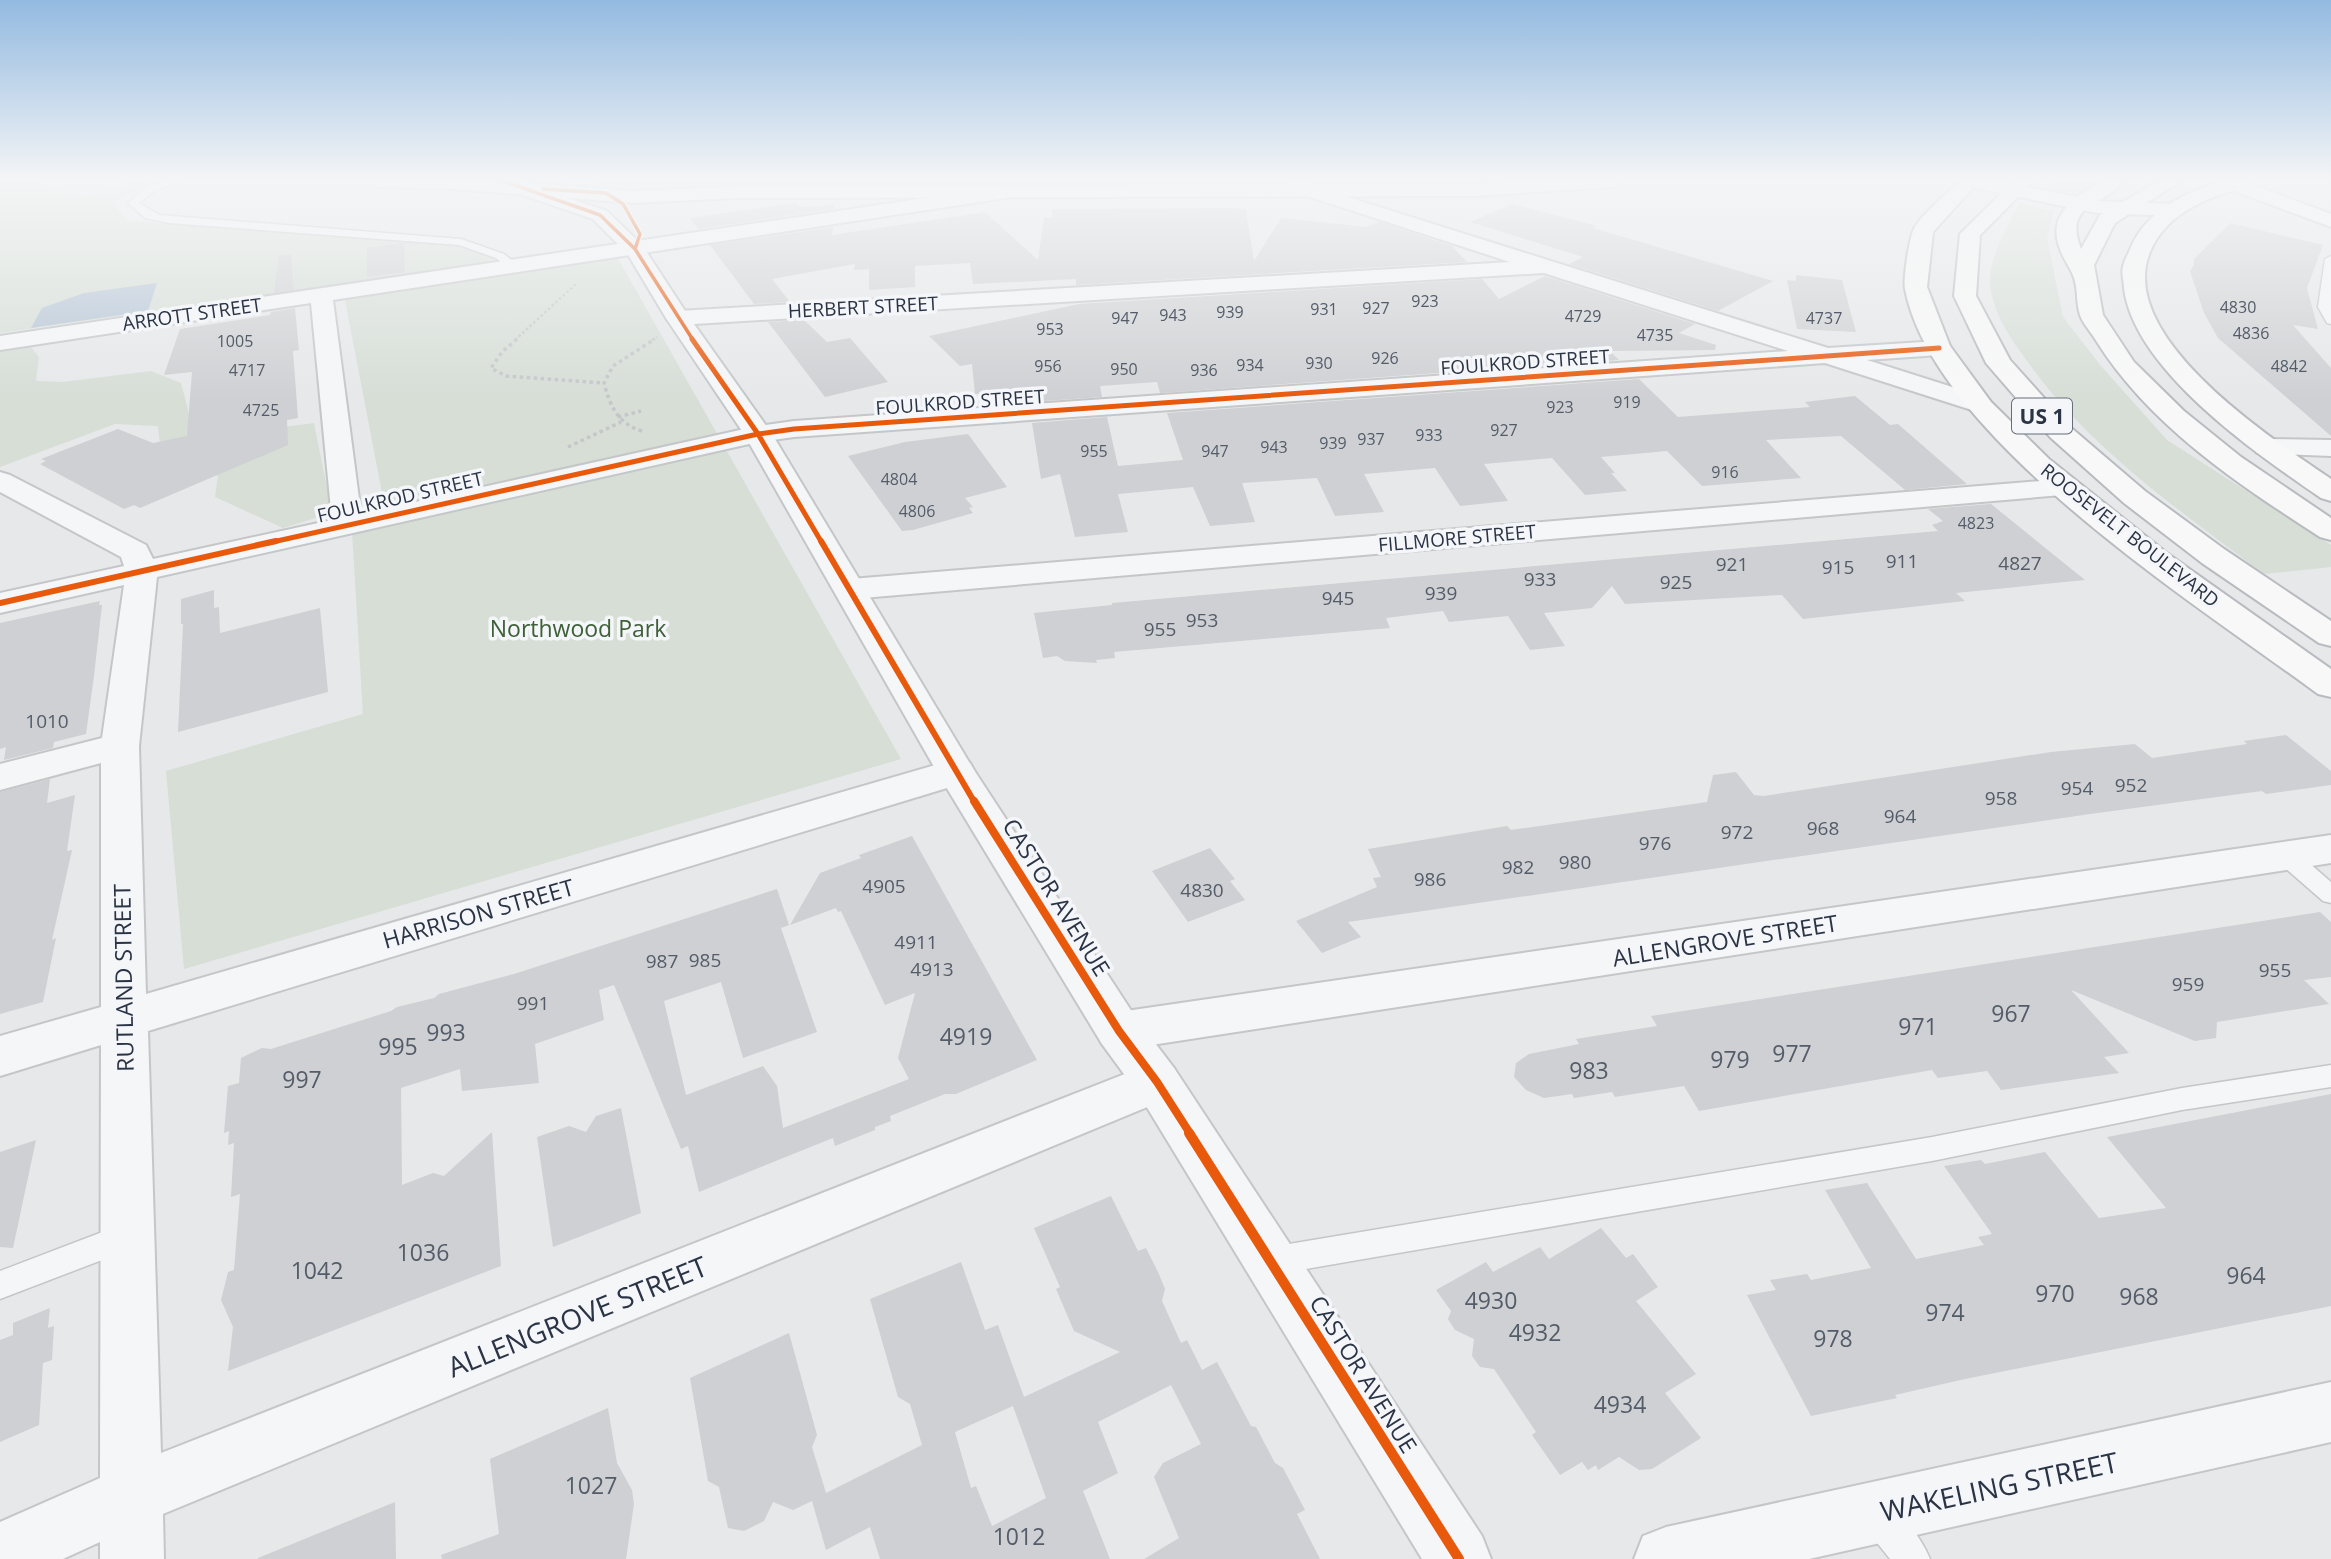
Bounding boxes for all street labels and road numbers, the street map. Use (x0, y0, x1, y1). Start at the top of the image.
street label: HERBERT STREET (787, 290, 939, 324)
street label: ARROTT STREET (121, 291, 264, 337)
street label: FOULKROD STREET (1440, 343, 1611, 381)
street label: FOULKROD STREET (875, 383, 1046, 421)
road number: US 1 (2012, 398, 2072, 434)
street label: ROOSEVELT BOULEVARD (2035, 457, 2225, 613)
street label: FOULKROD STREET (315, 465, 486, 529)
street label: FILLMORE STREET (1377, 518, 1537, 558)
street label: CASTOR AVENUE (996, 812, 1118, 982)
street label: HARRISON STREET (379, 870, 578, 956)
street label: RUTLAND STREET (105, 883, 141, 1072)
street label: ALLENGROVE STREET (1610, 906, 1840, 974)
street label: ALLENGROVE STREET (441, 1246, 713, 1386)
street label: CASTOR AVENUE (1303, 1289, 1425, 1459)
street label: WAKELING STREET (1877, 1442, 2122, 1530)

